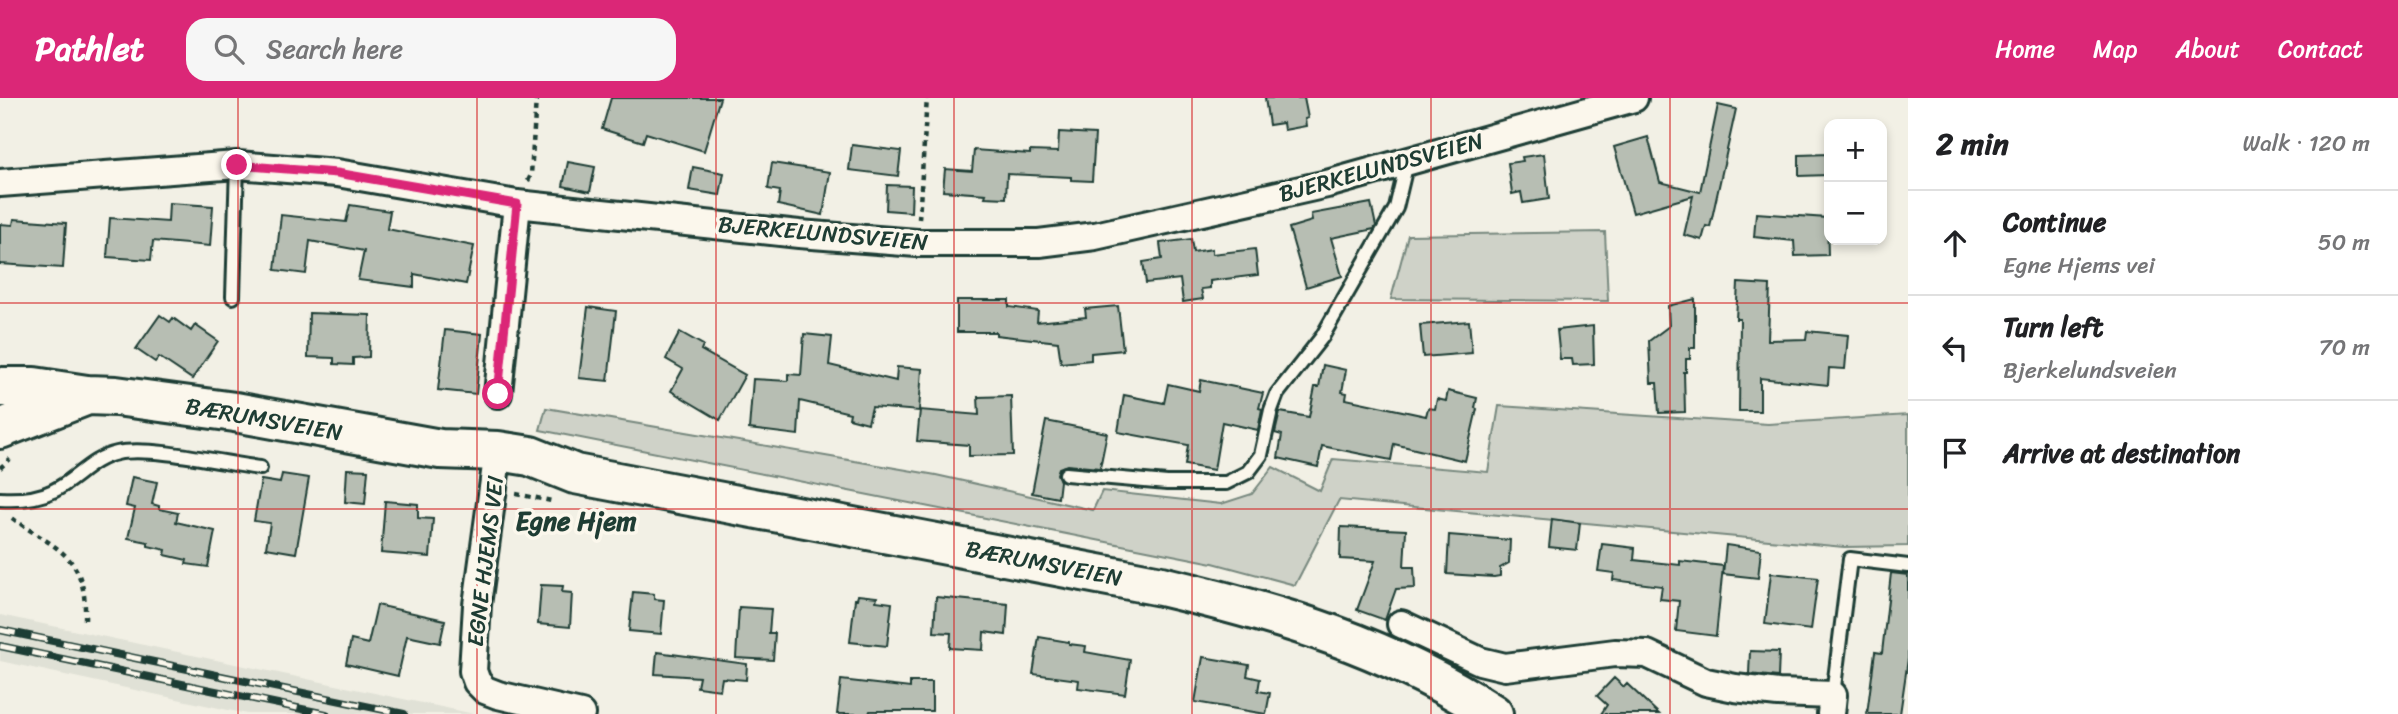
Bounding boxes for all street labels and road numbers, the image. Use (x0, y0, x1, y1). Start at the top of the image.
street label: BJERKELUNDSVEIEN (1274, 120, 1488, 215)
street label: BJERKELUNDSVEIEN (716, 204, 930, 263)
street label: BÆRUMSVEIEN (182, 386, 346, 453)
street label: EGNE HJEMS VEI (455, 473, 516, 649)
street label: BÆRUMSVEIEN (962, 528, 1126, 599)

